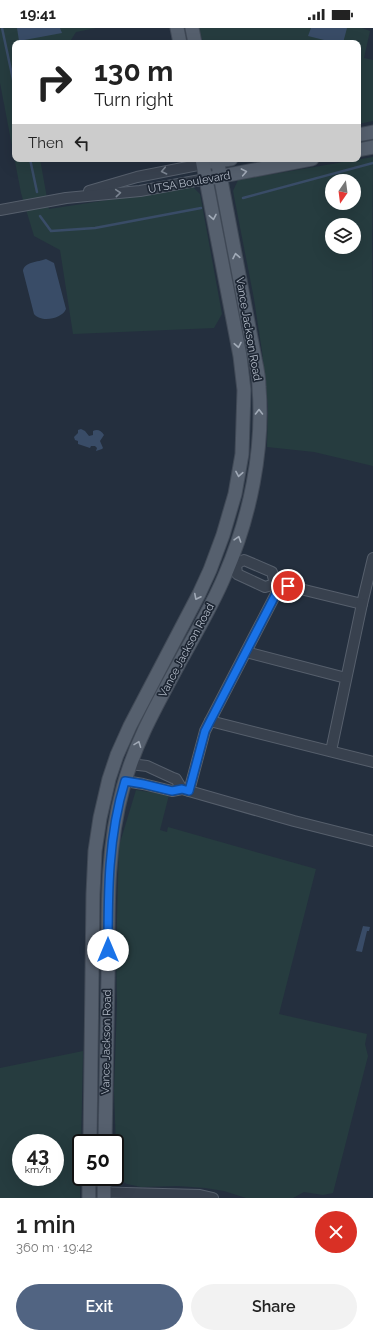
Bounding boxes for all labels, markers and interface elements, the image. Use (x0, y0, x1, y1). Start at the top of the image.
text: 19:41 (20, 5, 56, 23)
text: 130 m (94, 55, 173, 88)
icon: right (28, 56, 80, 108)
text: Turn right (94, 89, 173, 110)
icon: left (71, 132, 93, 154)
text: Then (28, 134, 63, 152)
one-way arrow (161, 167, 167, 175)
one-way arrow (241, 168, 247, 177)
street label: UTSA Boulevard (147, 169, 231, 196)
north arrow (325, 174, 361, 210)
map controls (325, 174, 361, 254)
one-way arrow (115, 189, 121, 198)
one-way arrow (209, 214, 217, 220)
button: layers (325, 218, 361, 254)
one-way arrow (232, 253, 240, 259)
street label: Vance Jackson Road (233, 276, 264, 382)
one-way arrow (233, 342, 242, 348)
one-way arrow (255, 409, 263, 415)
one-way arrow (235, 471, 243, 477)
one-way arrow (233, 536, 242, 543)
pin (271, 569, 305, 603)
icon: arrive (277, 575, 299, 597)
one-way arrow (195, 593, 202, 600)
street label: Vance Jackson Road (156, 601, 217, 700)
one-way arrow (134, 741, 142, 748)
position arrow (87, 929, 129, 971)
street label: Vance Jackson Road (99, 989, 114, 1095)
speed limit sign: 50 (72, 1134, 124, 1186)
text: 43 (27, 1143, 49, 1167)
text: km/h (25, 1164, 51, 1175)
text: 1 min (16, 1210, 76, 1239)
button: close (315, 1211, 357, 1253)
text: 360 m · 19:42 (16, 1240, 93, 1255)
button: Exit (16, 1284, 183, 1330)
button: Share (191, 1284, 357, 1330)

